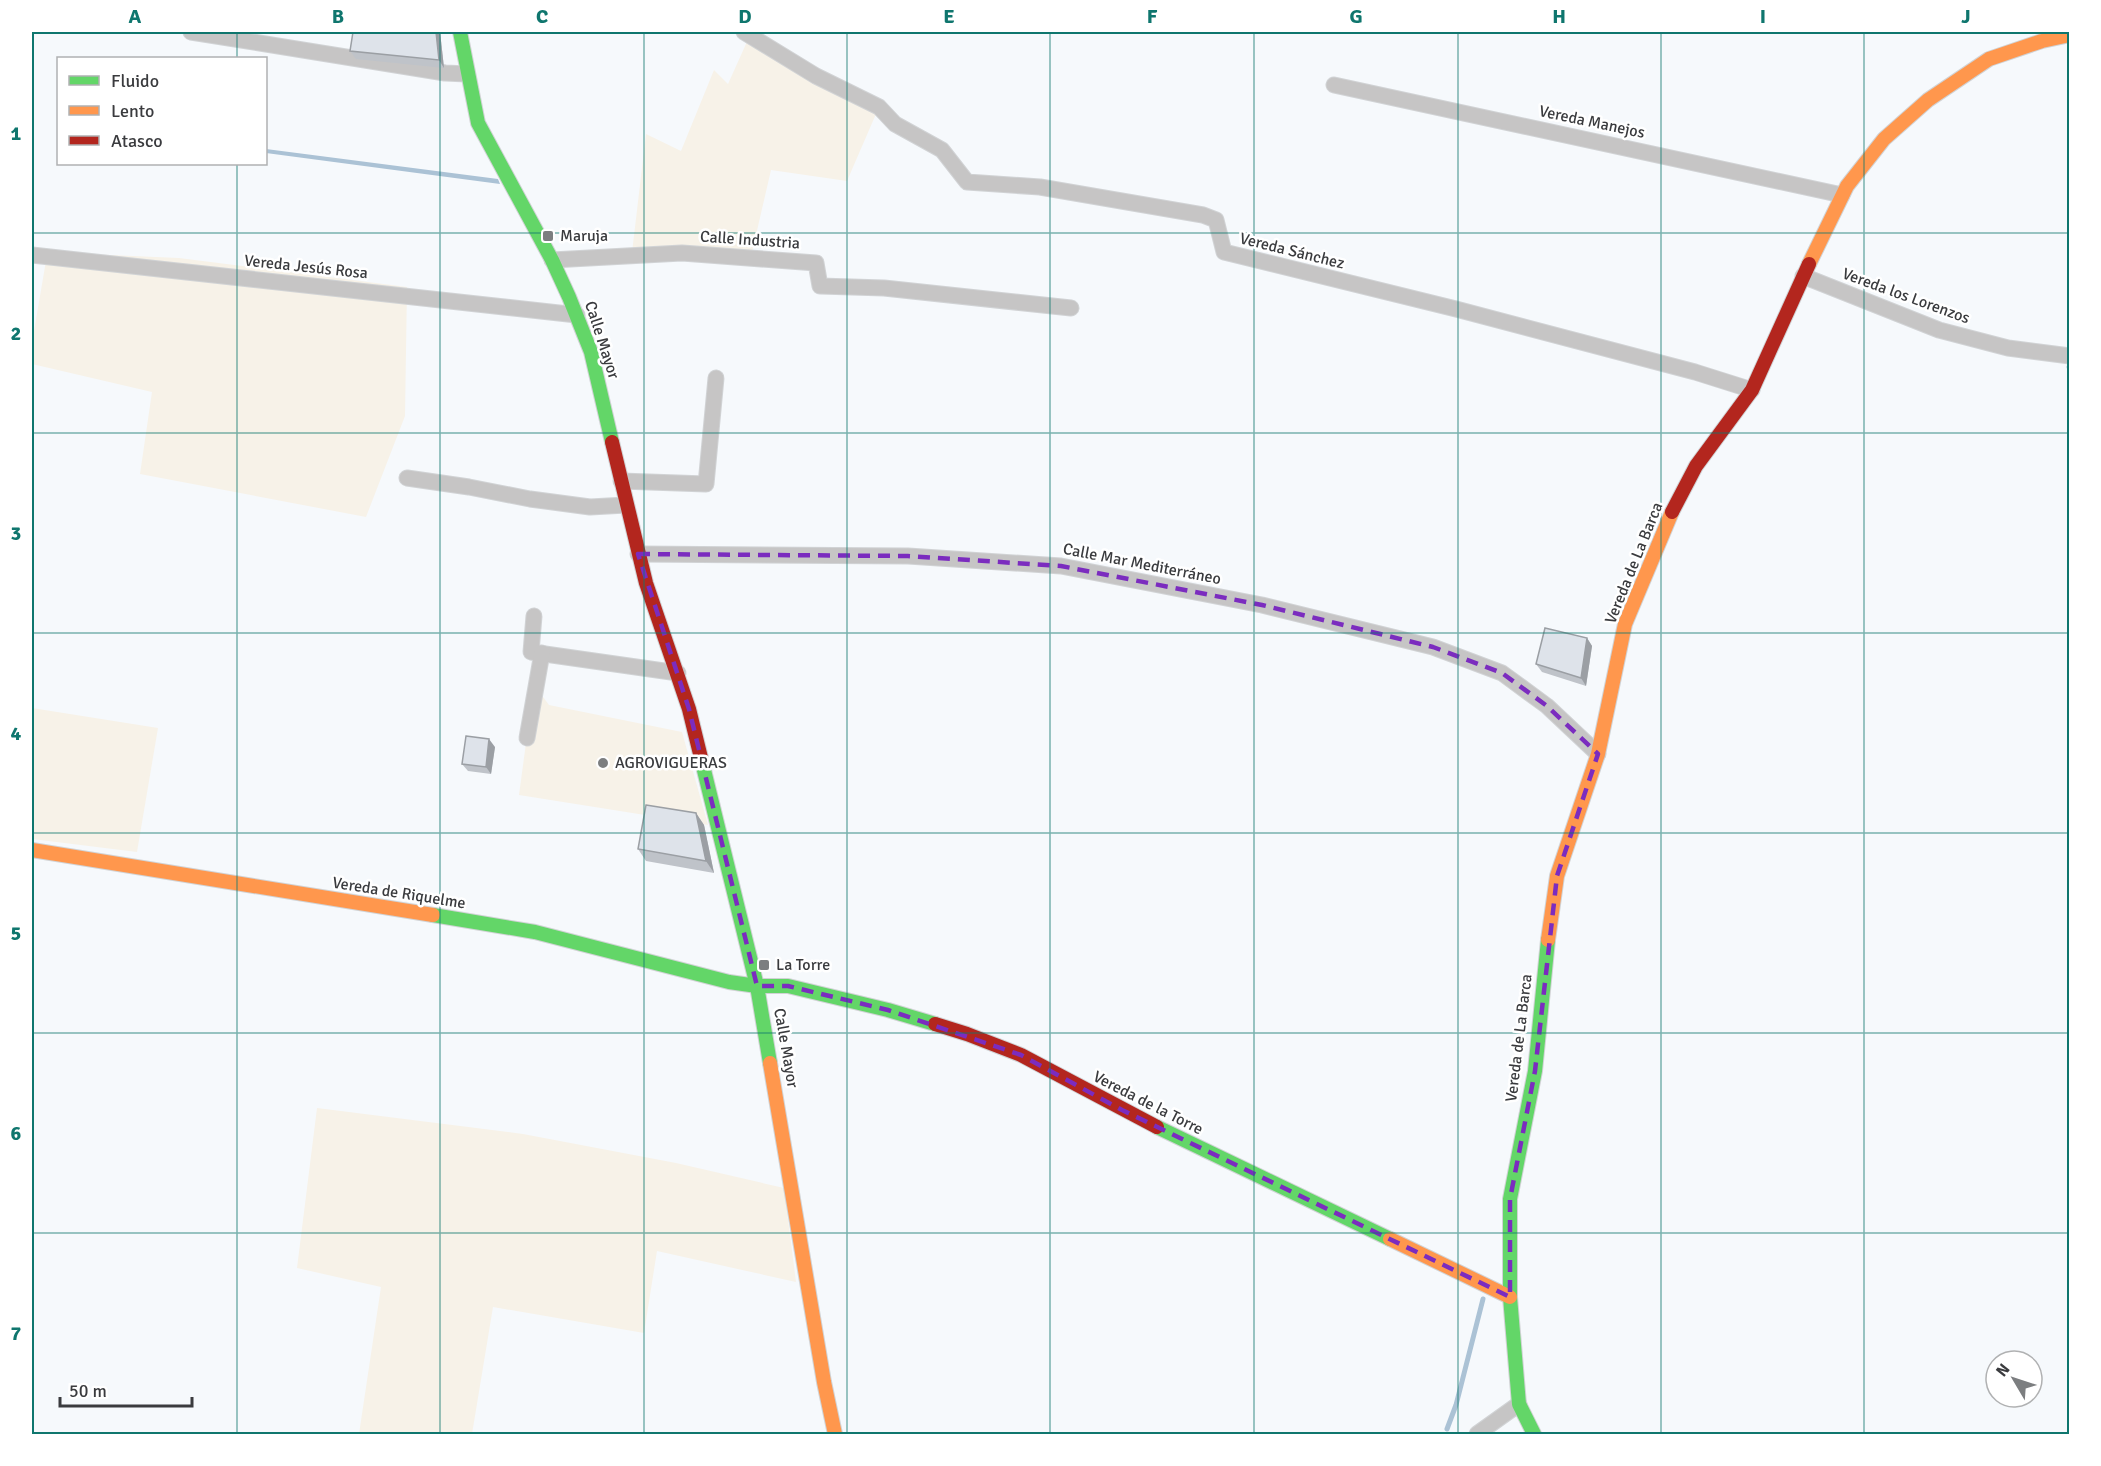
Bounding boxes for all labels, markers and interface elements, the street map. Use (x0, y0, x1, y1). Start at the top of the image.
text: A (129, 4, 142, 29)
text: B (332, 4, 344, 29)
text: C (536, 4, 548, 29)
text: D (738, 4, 752, 29)
text: E (943, 4, 955, 29)
text: F (1147, 4, 1158, 29)
text: G (1349, 4, 1363, 29)
text: H (1552, 4, 1566, 29)
text: I (1760, 4, 1766, 29)
text: J (1961, 4, 1971, 29)
legend (57, 57, 267, 165)
text: Fluido (111, 70, 159, 92)
text: Lento (111, 100, 154, 122)
street label: Vereda Manejos (1537, 101, 1647, 143)
text: 1 (11, 121, 22, 146)
text: Atasco (111, 130, 163, 152)
place label: Maruja (560, 226, 608, 246)
street label: Calle Industria (699, 227, 801, 253)
street label: Vereda Sánchez (1238, 228, 1346, 274)
marker: Maruja (541, 229, 555, 243)
street label: Vereda Jesús Rosa (243, 251, 369, 283)
street label: Vereda los Lorenzos (1839, 264, 1973, 328)
street label: Calle Mayor (580, 299, 624, 382)
text: 2 (11, 321, 21, 346)
street label: Vereda de La Barca (1601, 499, 1667, 627)
text: 3 (11, 521, 21, 546)
street label: Calle Mar Mediterráneo (1061, 539, 1223, 589)
text: 4 (11, 721, 22, 746)
place label: AGROVIGUERAS (615, 753, 727, 773)
marker: AGROVIGUERAS (596, 756, 610, 770)
street label: Vereda de Riquelme (331, 873, 467, 913)
text: 5 (11, 921, 21, 946)
place label: La Torre (776, 955, 830, 975)
marker: La Torre (757, 958, 771, 972)
street label: Vereda de La Barca (1501, 973, 1537, 1103)
street label: Calle Mayor (769, 1007, 803, 1090)
street label: Vereda de la Torre (1090, 1067, 1206, 1139)
text: 6 (11, 1121, 22, 1146)
text: 7 (11, 1321, 22, 1346)
north arrow (1984, 1349, 2044, 1409)
text: N (1992, 1360, 2014, 1381)
scale bar (60, 1370, 192, 1408)
text: 50 m (69, 1380, 107, 1402)

